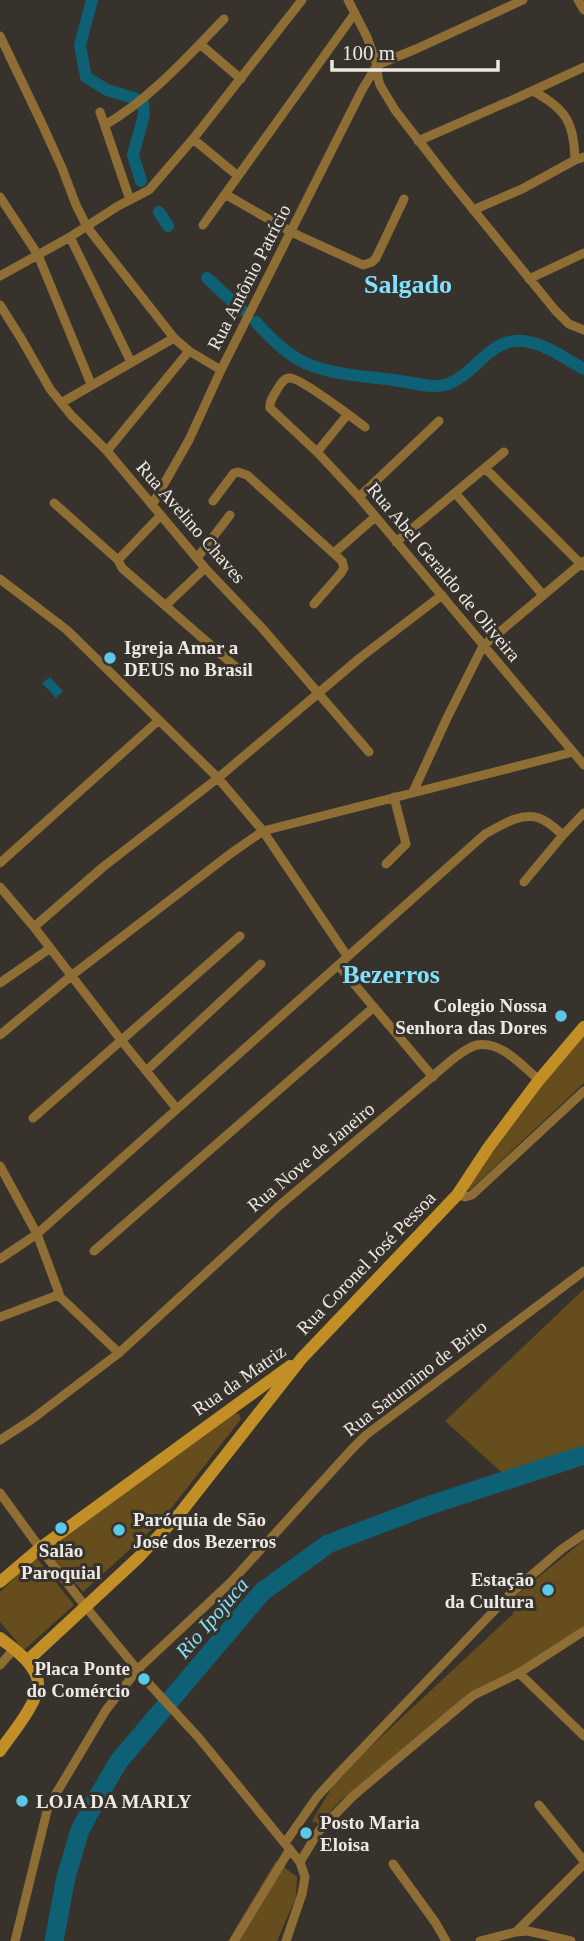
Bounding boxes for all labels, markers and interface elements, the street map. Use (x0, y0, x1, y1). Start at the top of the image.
scale bar (332, 28, 498, 72)
text: 100 m (342, 41, 395, 65)
street label: Rua Antônio Patrício (203, 201, 295, 353)
district label: Salgado (364, 270, 452, 299)
street label: Rua Avelino Chaves (132, 457, 250, 587)
street label: Rua Abel Geraldo de Oliveira (363, 478, 525, 666)
place label: Igreja Amar a DEUS no Brasil (124, 637, 253, 680)
marker: Igreja Amar a DEUS no Brasil (102, 650, 118, 666)
district label: Bezerros (342, 960, 440, 989)
place label: Colegio Nossa Senhora das Dores (395, 995, 547, 1038)
marker: Colegio Nossa Senhora das Dores (553, 1008, 569, 1024)
street label: Rua Nove de Janeiro (243, 1098, 379, 1216)
street label: Rua Coronel José Pessoa (292, 1187, 440, 1339)
street label: Rua Saturnino de Brito (339, 1316, 491, 1440)
street label: Rua da Matriz (188, 1340, 290, 1420)
place label: Paróquia de São José dos Bezerros (133, 1509, 276, 1552)
marker: Salão Paroquial (53, 1520, 69, 1536)
marker: Paróquia de São José dos Bezerros (111, 1522, 127, 1538)
place label: Salão Paroquial (21, 1540, 101, 1583)
place label: Estação da Cultura (445, 1569, 534, 1612)
water label: Rio Ipojuca (170, 1573, 253, 1664)
marker: Estação da Cultura (540, 1582, 556, 1598)
place label: Placa Ponte do Comércio (26, 1658, 130, 1701)
marker: Placa Ponte do Comércio (136, 1671, 152, 1687)
place label: LOJA DA MARLY (36, 1791, 192, 1812)
marker: LOJA DA MARLY (14, 1793, 30, 1809)
place label: Posto Maria Eloisa (320, 1812, 420, 1855)
marker: Posto Maria Eloisa (298, 1825, 314, 1841)

